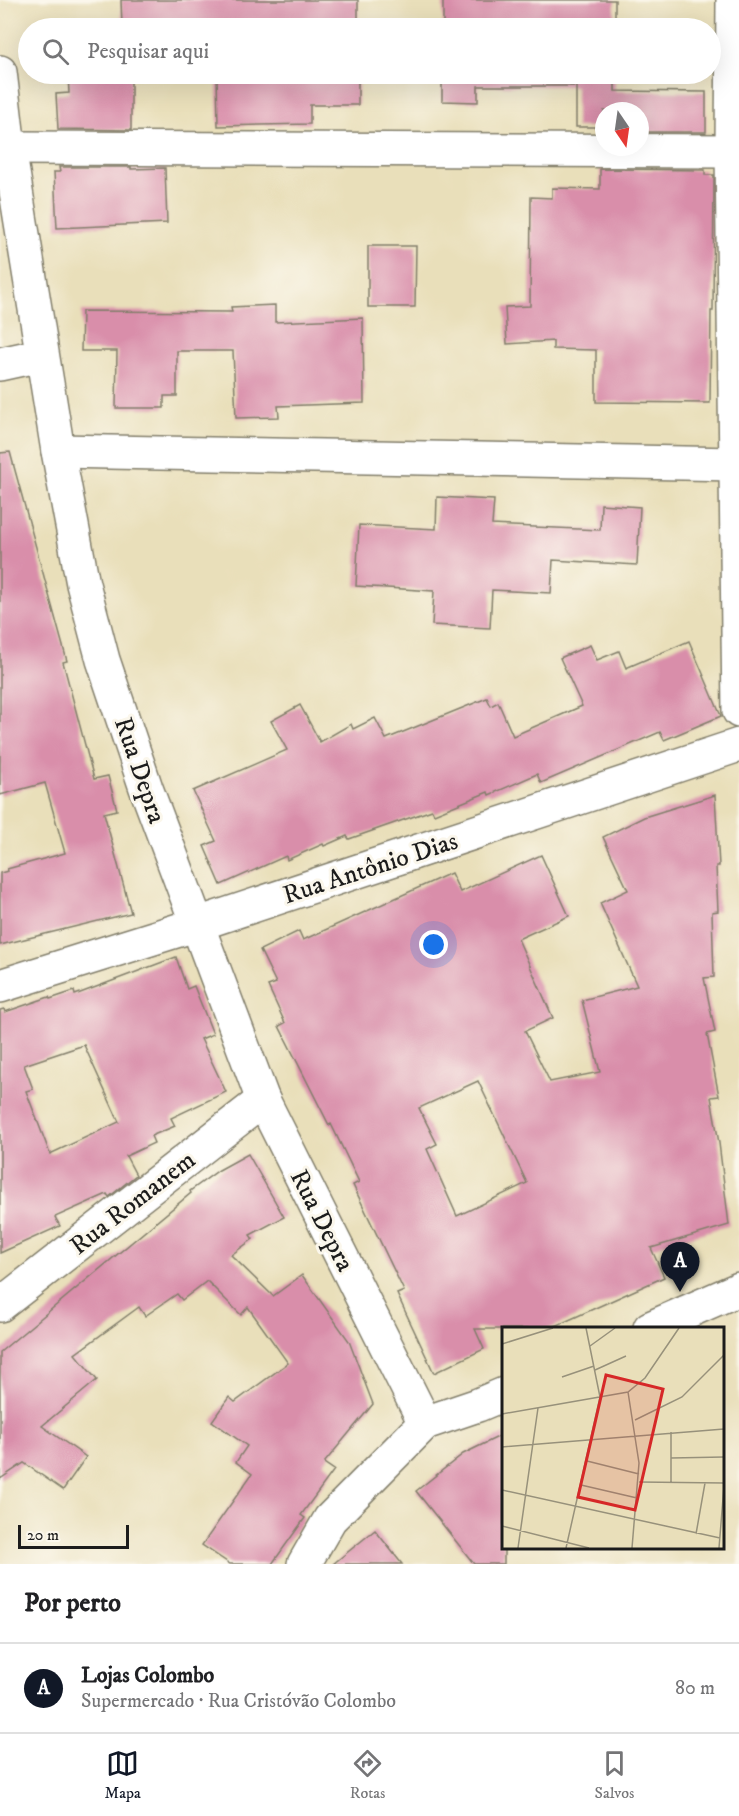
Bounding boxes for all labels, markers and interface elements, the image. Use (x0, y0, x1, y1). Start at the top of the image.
search box (18, 18, 721, 84)
icon: search (39, 35, 72, 68)
text: Pesquisar aqui (87, 38, 209, 65)
north arrow (595, 102, 649, 156)
street label: Rua Depra (106, 713, 173, 828)
street label: Rua Antônio Dias (279, 825, 462, 912)
your location (419, 930, 448, 959)
street label: Rua Romanem (63, 1144, 202, 1263)
street label: Rua Depra (282, 1164, 361, 1277)
pin: A (660, 1242, 700, 1292)
inset map (502, 1327, 724, 1549)
scale bar (18, 1522, 129, 1550)
text: 20 m (27, 1525, 59, 1545)
text: Por perto (24, 1587, 121, 1620)
text: Lojas Colombo (81, 1662, 214, 1689)
text: A (37, 1676, 50, 1701)
text: 80 m (675, 1676, 715, 1701)
text: Supermercado · Rua Cristóvão Colombo (81, 1689, 396, 1714)
tab: Mapa (105, 1747, 141, 1803)
tab: Rotas (350, 1747, 385, 1803)
tab: Salvos (594, 1747, 634, 1803)

